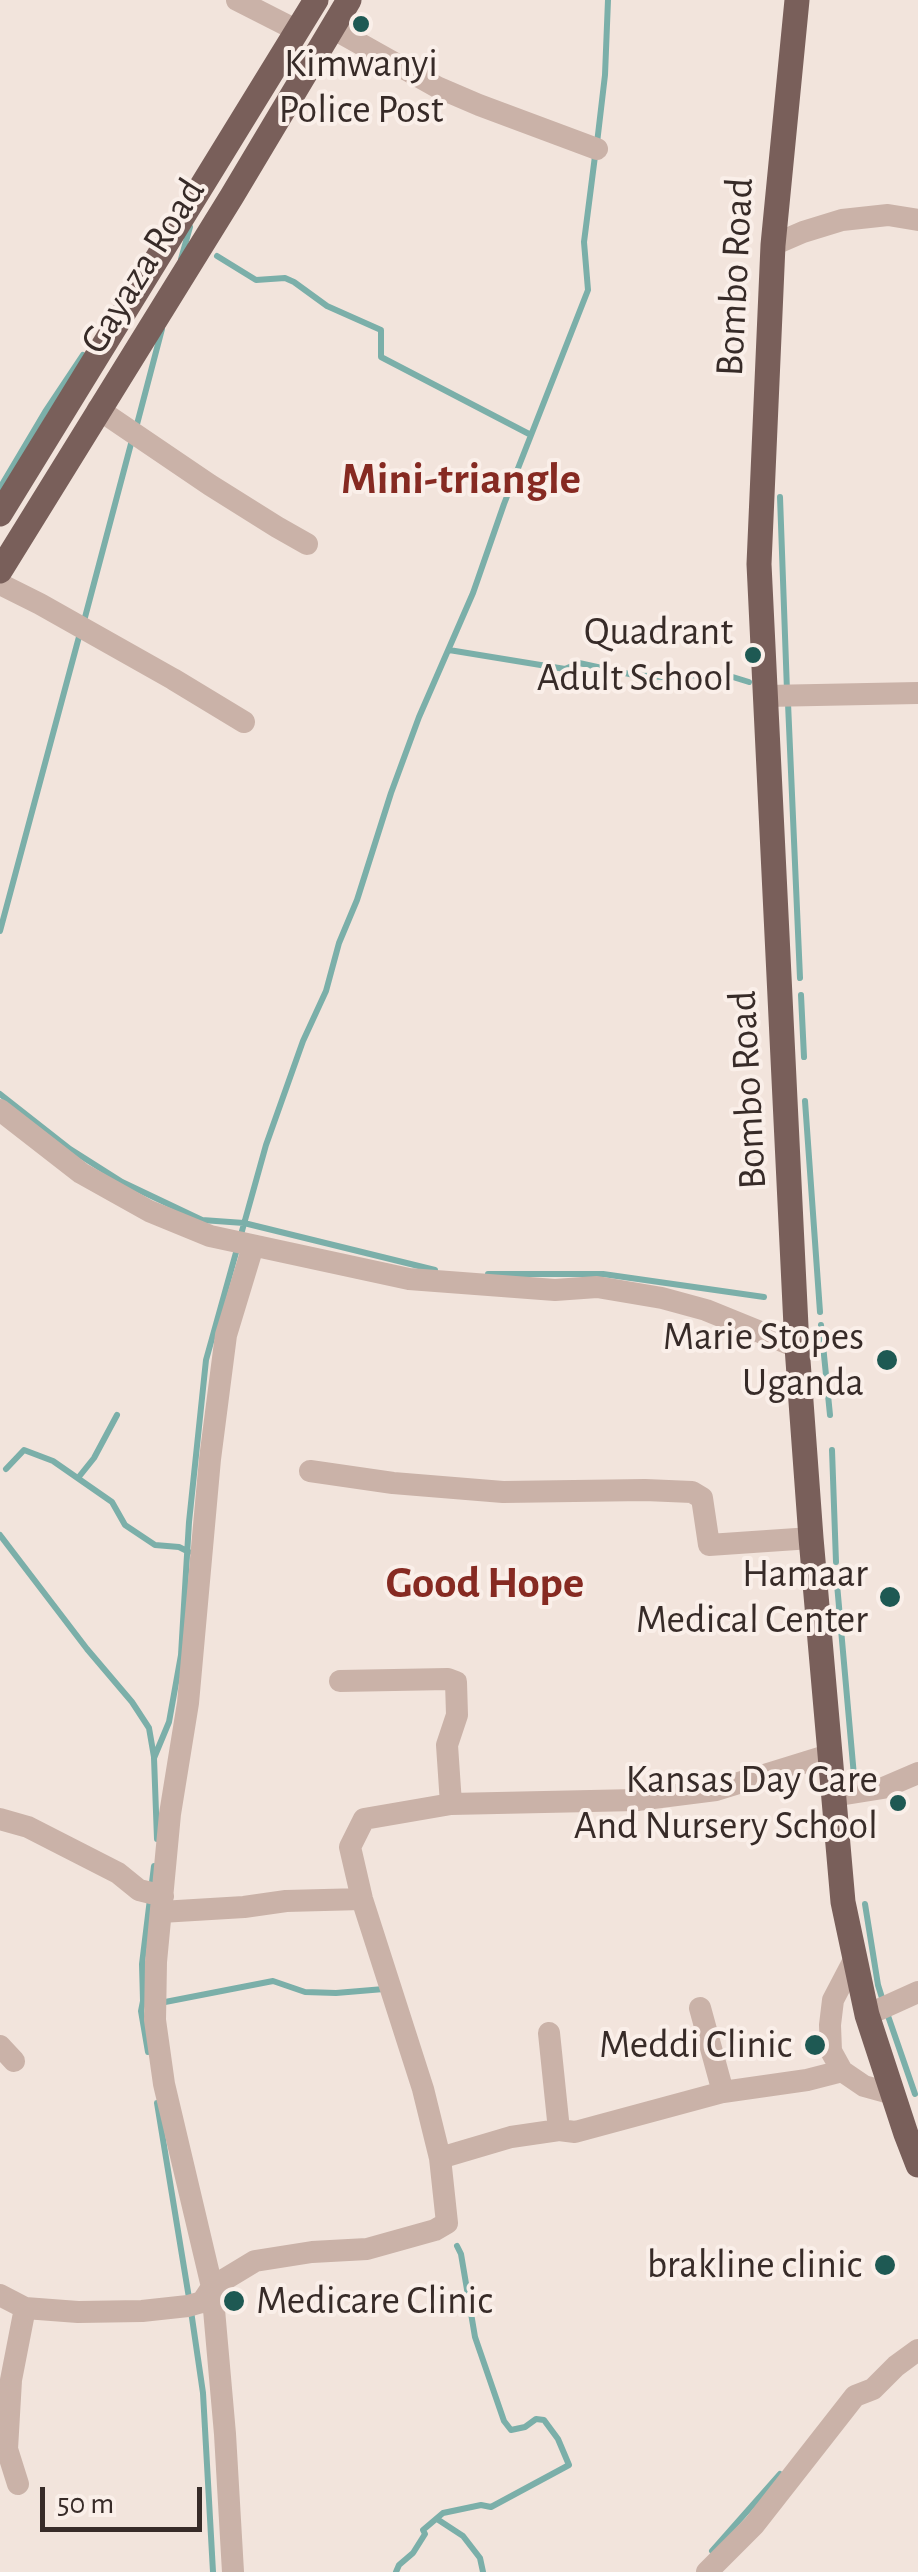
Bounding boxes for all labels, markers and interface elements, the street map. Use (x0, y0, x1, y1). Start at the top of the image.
marker: Kimwanyi Police Post (350, 13, 372, 35)
place label: Kimwanyi Police Post (278, 40, 444, 134)
street label: Gayaza Road (70, 169, 216, 363)
street label: Bombo Road (706, 177, 764, 377)
district label: Mini-triangle (341, 452, 581, 506)
place label: Quadrant Adult School (537, 608, 733, 702)
marker: Quadrant Adult School (742, 644, 764, 666)
street label: Bombo Road (719, 990, 777, 1190)
place label: Marie Stopes Uganda (663, 1313, 864, 1407)
marker: Marie Stopes Uganda (874, 1347, 900, 1373)
place label: Hamaar Medical Center (636, 1550, 868, 1644)
district label: Good Hope (386, 1556, 584, 1610)
marker: Hamaar Medical Center (877, 1584, 903, 1610)
place label: Kansas Day Care And Nursery School (574, 1756, 878, 1850)
marker: Kansas Day Care And Nursery School (887, 1792, 909, 1814)
place label: Meddi Clinic (599, 2021, 792, 2069)
marker: Meddi Clinic (802, 2032, 828, 2058)
place label: brakline clinic (647, 2241, 862, 2289)
marker: brakline clinic (872, 2252, 898, 2278)
place label: Medicare Clinic (256, 2277, 493, 2325)
marker: Medicare Clinic (221, 2288, 247, 2314)
scale bar (45, 2467, 208, 2529)
text: 50 m (57, 2489, 114, 2519)

